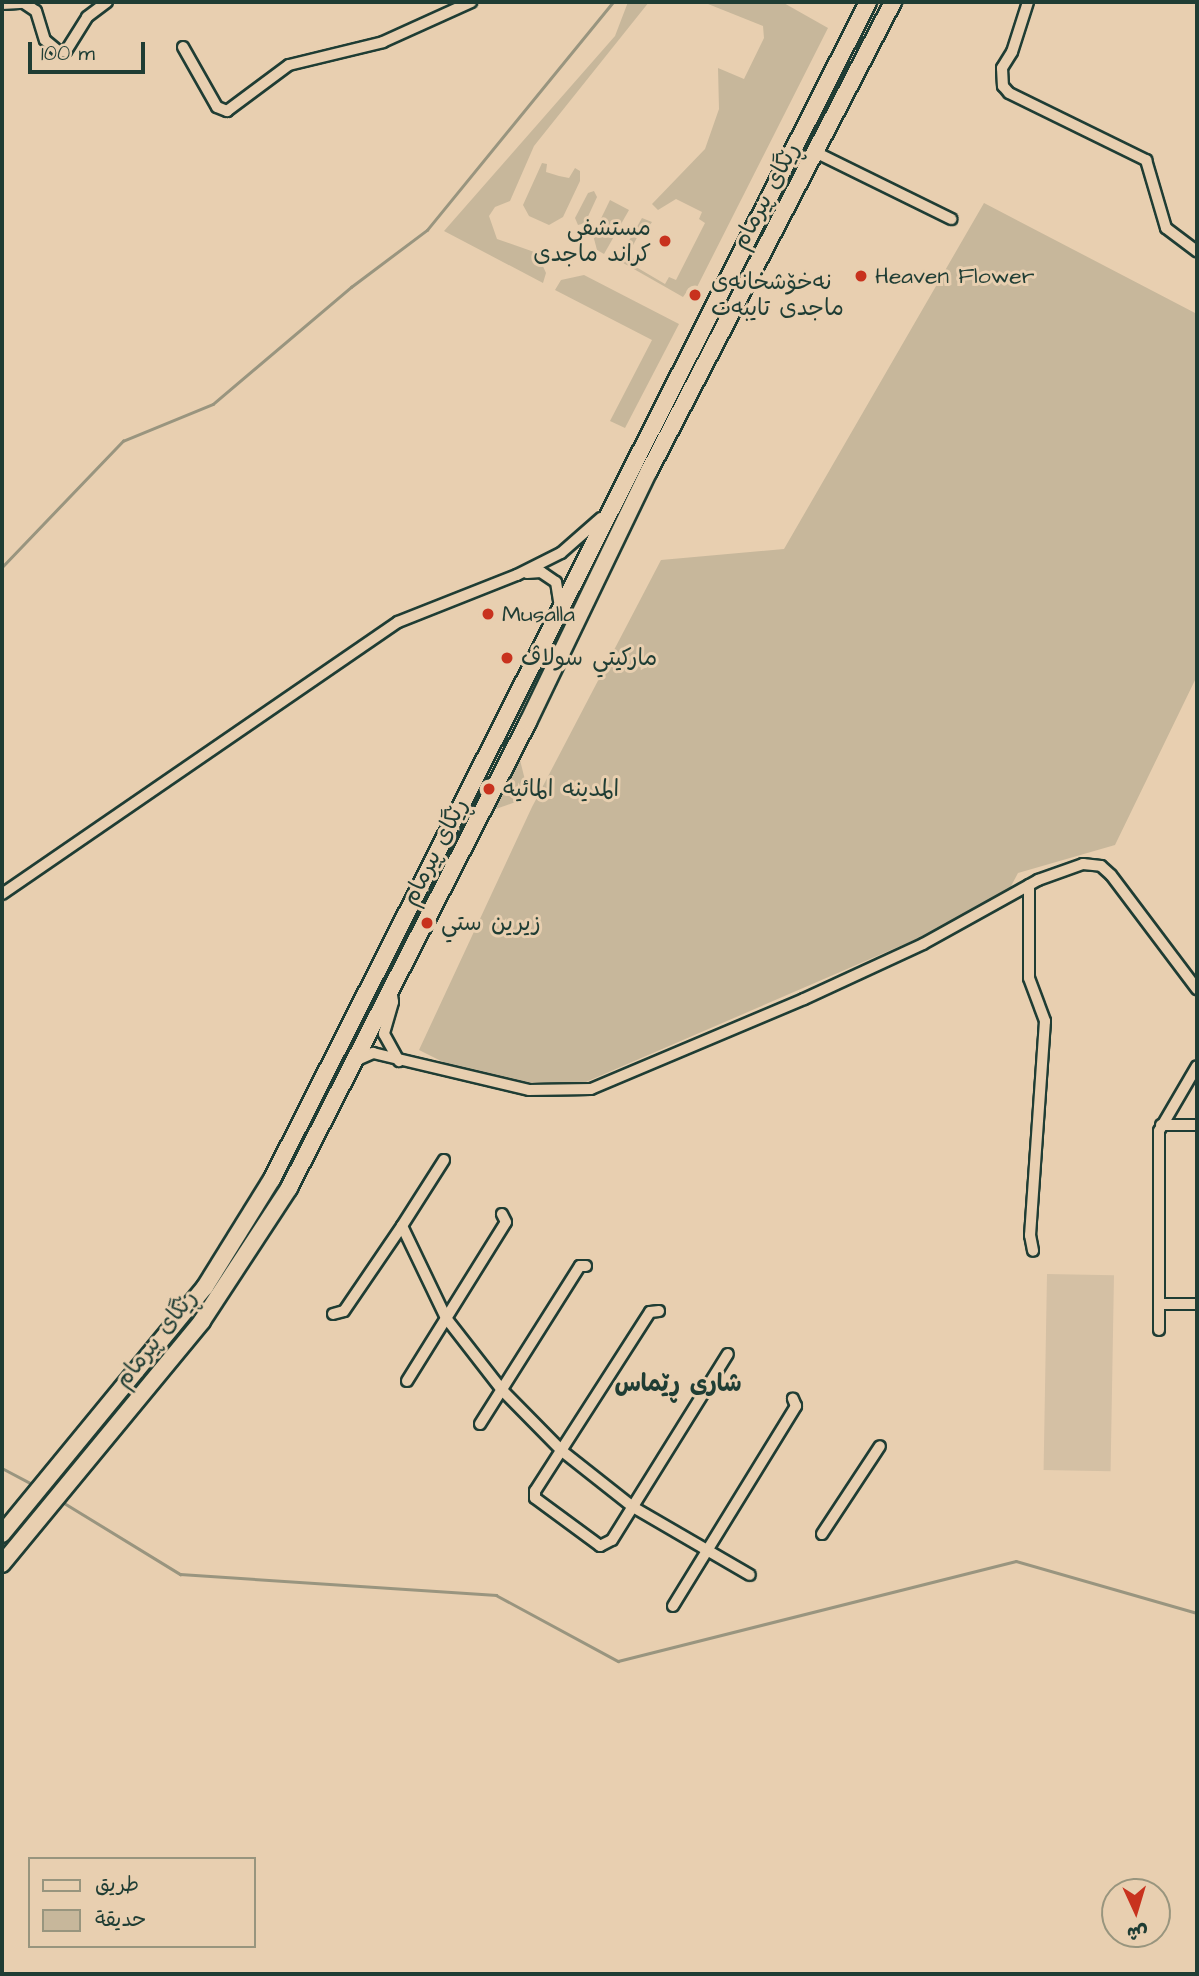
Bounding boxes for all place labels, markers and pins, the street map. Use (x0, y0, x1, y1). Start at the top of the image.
place label: مستشفی کراند ماجدی (533, 214, 651, 268)
marker: مستشفی کراند ماجدی (657, 233, 673, 249)
place label: Heaven Flower (875, 262, 1034, 290)
place label: نەخۆشخانەی ماجدی تایبەت (711, 268, 844, 322)
marker: Heaven Flower (853, 268, 869, 284)
marker: نەخۆشخانەی ماجدی تایبەت (685, 285, 705, 305)
place label: Musalla (502, 600, 575, 628)
marker: Musalla (480, 606, 496, 622)
place label: ماركيتي سولاڤ (521, 644, 657, 672)
marker: ماركيتي سولاڤ (499, 650, 515, 666)
place label: المدينه المائيه (503, 775, 619, 803)
marker: المدينه المائيه (481, 781, 497, 797)
place label: زيرين ستي (441, 909, 541, 937)
marker: زيرين ستي (419, 915, 435, 931)

